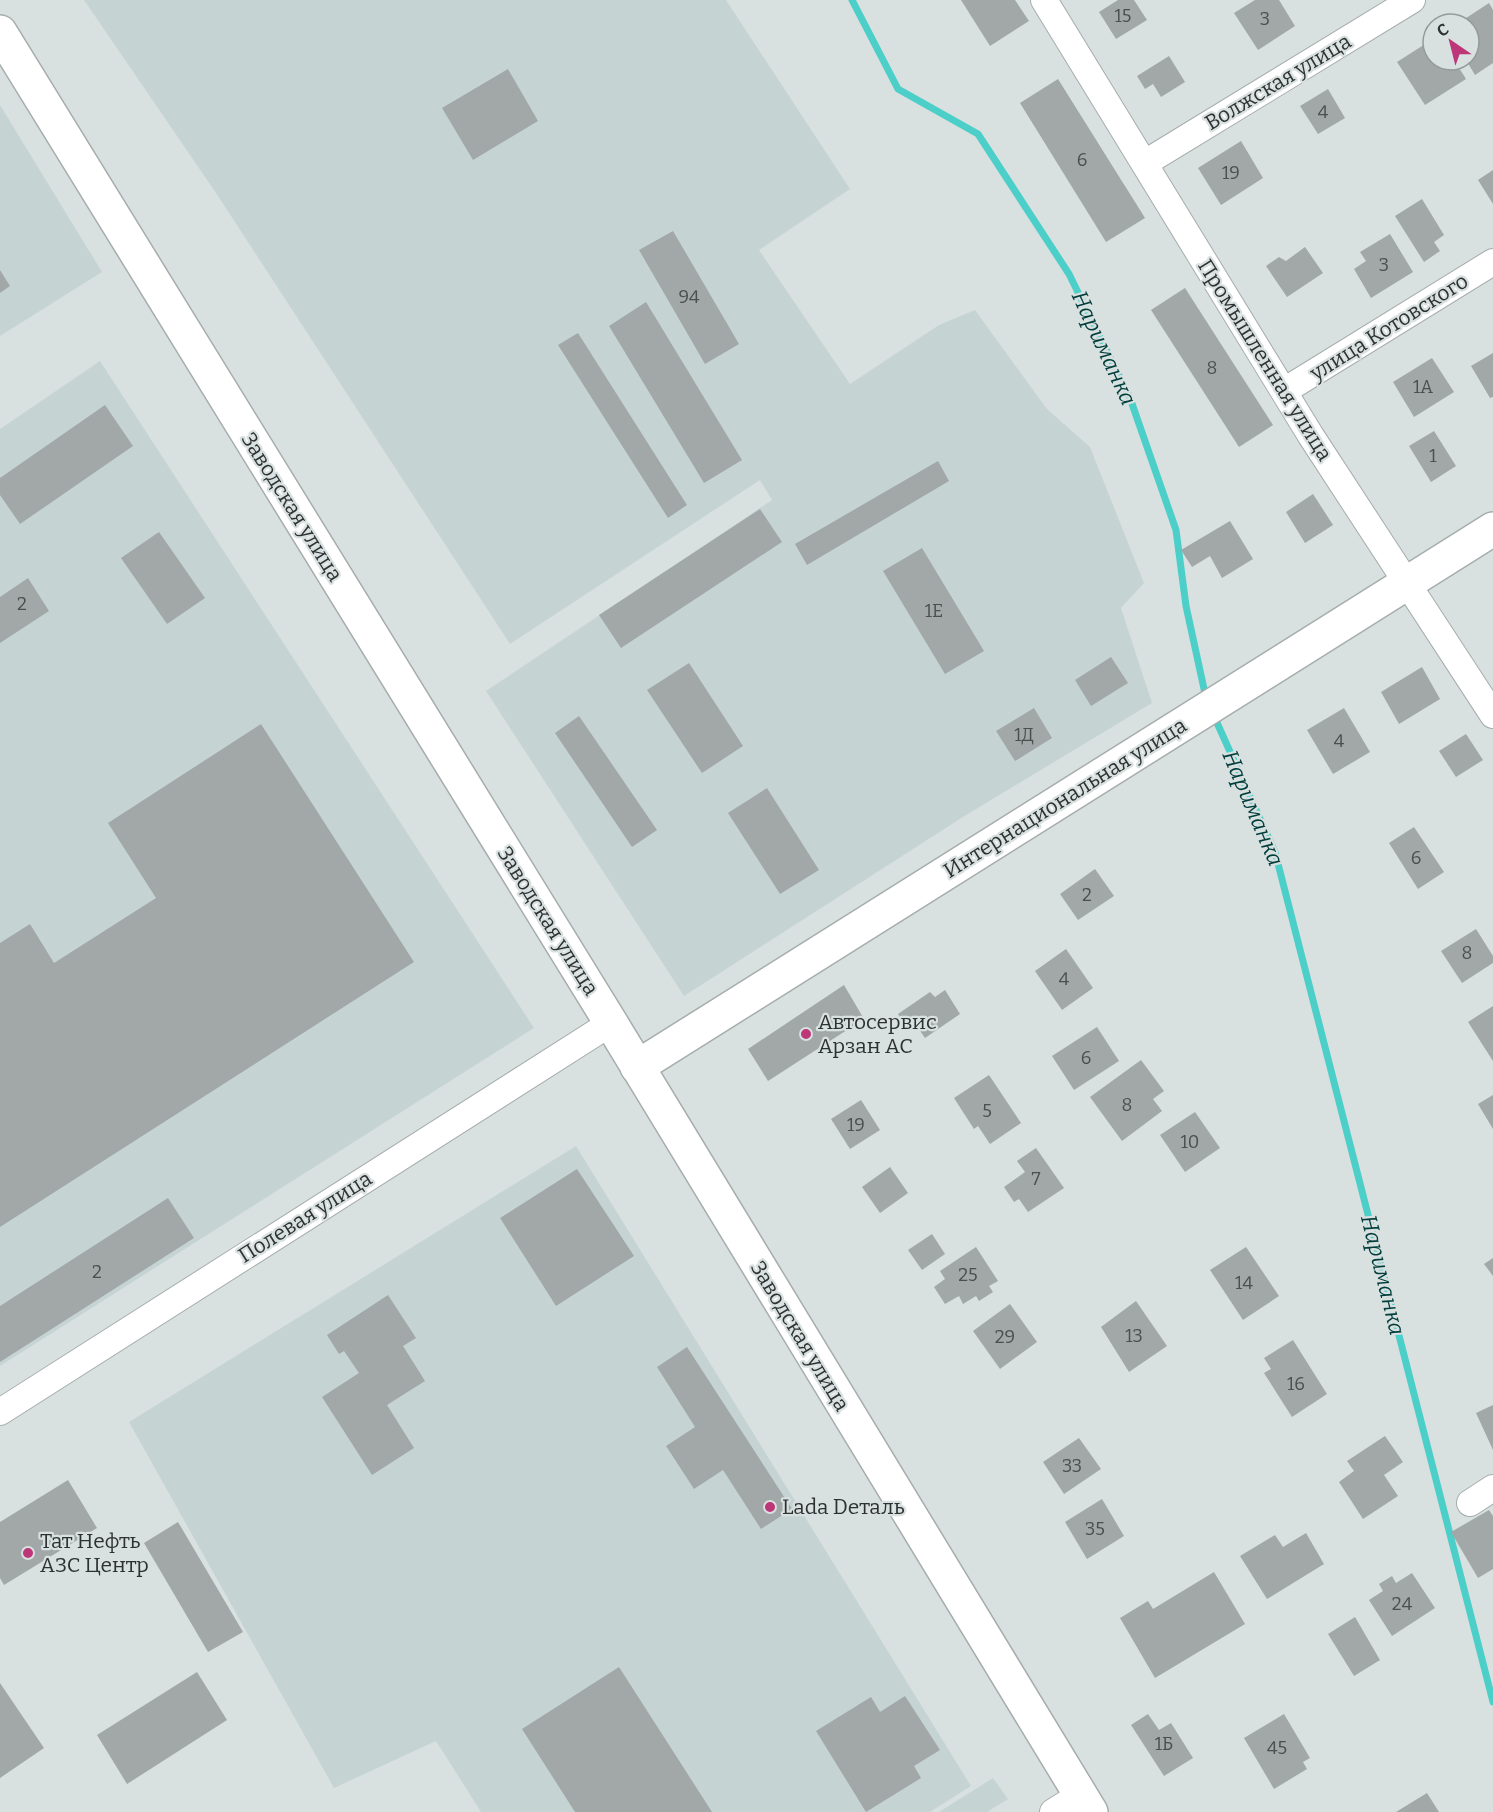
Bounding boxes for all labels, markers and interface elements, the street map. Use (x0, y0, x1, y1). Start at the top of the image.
house number: 15 (1115, 5, 1131, 27)
house number: 3 (1260, 8, 1270, 30)
north arrow (1421, 12, 1481, 72)
text: С (1433, 19, 1452, 41)
street label: Волжская улица (1200, 28, 1356, 136)
house number: 4 (1318, 101, 1329, 123)
house number: 6 (1077, 149, 1087, 171)
house number: 19 (1222, 162, 1240, 184)
street label: Промышленная улица (1192, 254, 1338, 466)
house number: 3 (1379, 254, 1389, 276)
street label: улица Котовского (1304, 268, 1473, 387)
house number: 94 (678, 286, 700, 308)
water label: Нариманка (1066, 286, 1142, 410)
house number: 8 (1207, 357, 1217, 379)
house number: 1А (1413, 376, 1433, 398)
street label: Заводская улица (236, 428, 349, 587)
house number: 1 (1429, 445, 1437, 467)
house number: 2 (17, 593, 27, 615)
house number: 1Е (925, 600, 943, 622)
street label: Интернациональная улица (939, 712, 1192, 884)
house number: 1Д (1014, 724, 1034, 746)
house number: 4 (1334, 730, 1345, 752)
water label: Нариманка (1217, 746, 1289, 870)
street label: Заводская улица (492, 842, 605, 1001)
house number: 6 (1411, 847, 1421, 869)
house number: 2 (1082, 884, 1092, 906)
house number: 8 (1462, 942, 1472, 964)
house number: 4 (1059, 968, 1070, 990)
place label: Автосервис Арзан АС (818, 1009, 937, 1059)
marker: Автосервис Арзан АС (799, 1027, 813, 1041)
house number: 6 (1081, 1047, 1091, 1069)
house number: 8 (1122, 1094, 1132, 1116)
house number: 5 (982, 1100, 992, 1122)
house number: 19 (847, 1114, 865, 1136)
house number: 10 (1181, 1131, 1199, 1153)
street label: Полевая улица (233, 1165, 377, 1269)
house number: 7 (1031, 1168, 1041, 1190)
water label: Нариманка (1355, 1212, 1411, 1338)
street label: Заводская улица (745, 1256, 855, 1416)
house number: 2 (92, 1261, 102, 1283)
house number: 25 (958, 1264, 978, 1286)
house number: 14 (1235, 1272, 1253, 1294)
house number: 13 (1125, 1325, 1143, 1347)
house number: 29 (995, 1326, 1015, 1348)
house number: 16 (1287, 1373, 1305, 1395)
house number: 33 (1062, 1455, 1082, 1477)
place label: Lada Dеталь (782, 1494, 905, 1520)
marker: Lada Dеталь (763, 1500, 777, 1514)
house number: 35 (1085, 1518, 1105, 1540)
place label: Тат Нефть АЗС Центр (40, 1528, 149, 1578)
marker: Тат Нефть АЗС Центр (21, 1546, 35, 1560)
house number: 24 (1392, 1593, 1413, 1615)
house number: 1Б (1155, 1733, 1173, 1755)
house number: 45 (1267, 1737, 1287, 1759)

